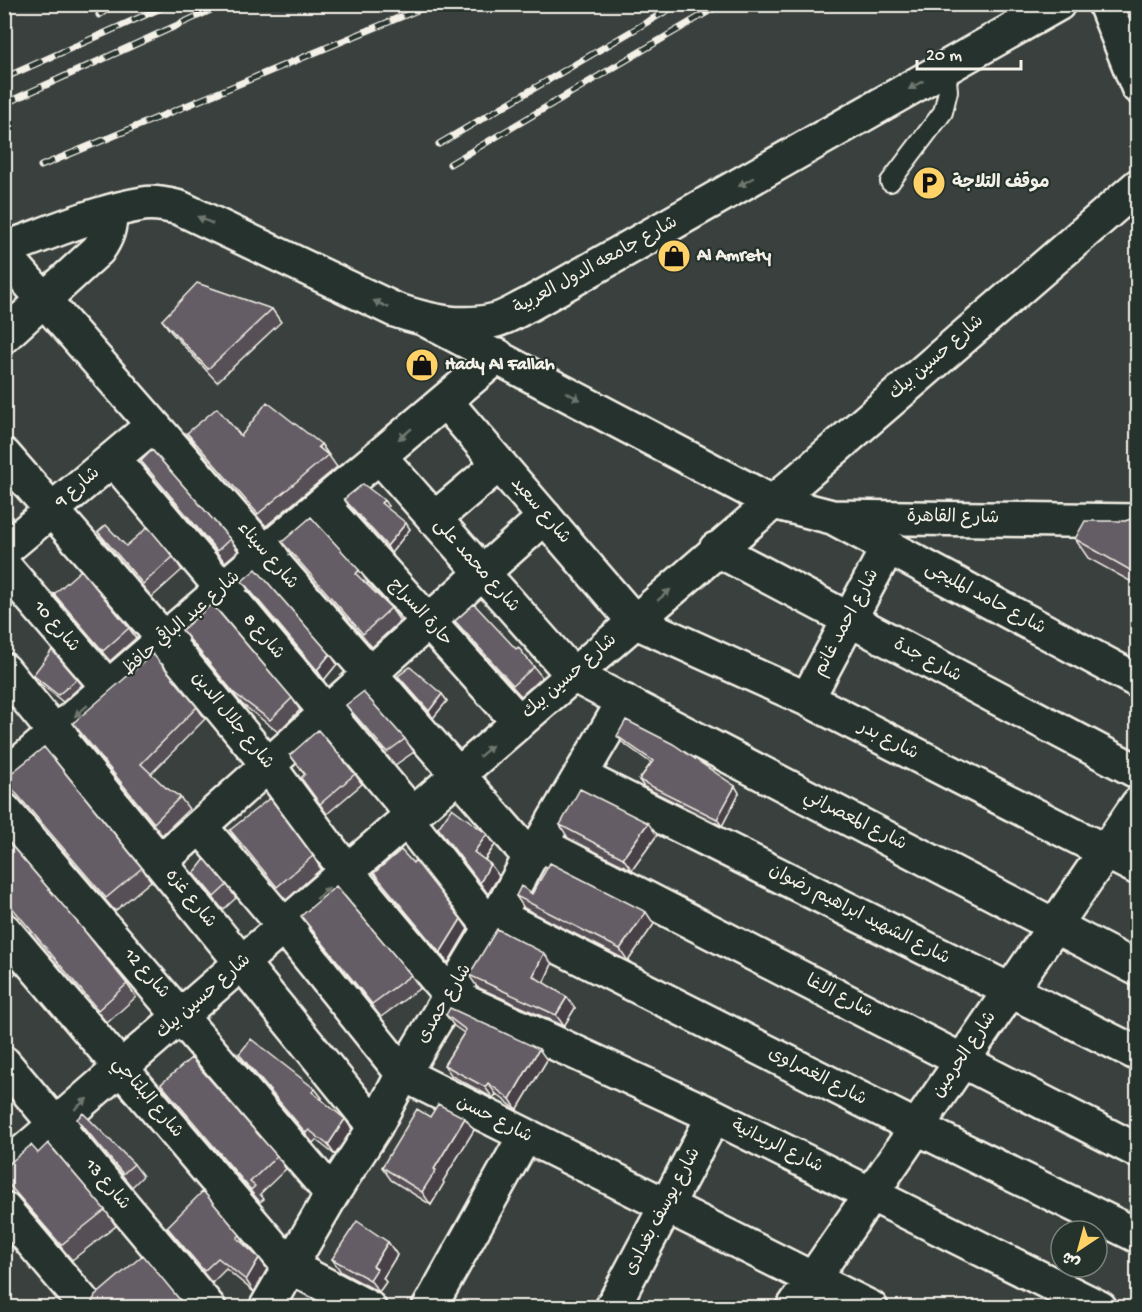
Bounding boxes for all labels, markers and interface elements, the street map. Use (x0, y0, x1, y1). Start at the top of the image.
scale bar (917, 33, 1020, 71)
text: 20 m (926, 46, 962, 67)
one-way arrow (907, 80, 924, 90)
parking icon: موقف التلاجة (911, 165, 947, 201)
place label: موقف التلاجة (952, 171, 1050, 194)
one-way arrow (738, 176, 754, 187)
street label: شارع جامعه الدول العربية (511, 212, 681, 320)
one-way arrow (196, 215, 213, 224)
shop icon: Al Amrety (656, 238, 692, 274)
place label: Al Amrety (696, 246, 771, 267)
one-way arrow (372, 299, 389, 308)
street label: شارع حسين بيك (885, 311, 989, 405)
shop icon: Hady Al Fallah (404, 347, 440, 383)
place label: Hady Al Fallah (445, 355, 555, 376)
one-way arrow (565, 391, 582, 401)
one-way arrow (398, 427, 413, 440)
street label: شارع 9 (50, 463, 105, 513)
street label: شارع سعيد (505, 473, 575, 549)
street label: شارع القاهرة (907, 507, 999, 529)
street label: شارع محمد على (428, 515, 524, 617)
street label: شارع سيناء (232, 518, 302, 594)
street label: شارع حامد المليجى (921, 558, 1049, 640)
street label: شارع عبد الباقي حافظ (116, 564, 245, 681)
street label: شارع احمد غانم (810, 566, 885, 681)
street label: حارة السراج (384, 575, 456, 651)
one-way arrow (656, 589, 671, 602)
street label: شارع 10 (28, 596, 84, 657)
street label: شارع 8 (238, 610, 288, 664)
street label: شارع حسين بيك (518, 630, 622, 724)
street label: شارع جدة (889, 634, 965, 688)
street label: شارع جلال الدين (186, 668, 278, 774)
one-way arrow (74, 704, 89, 717)
street label: شارع بدر (853, 716, 921, 765)
one-way arrow (478, 745, 493, 758)
street label: شارع المعصراني (799, 786, 910, 859)
street label: شارع الشهيد ابراهيم رضوان (765, 860, 953, 971)
street label: شارع غزه (160, 865, 220, 933)
one-way arrow (315, 887, 330, 900)
street label: شارع 12 (118, 944, 173, 1003)
street label: شارع حسين بيك (152, 950, 256, 1044)
street label: شارع حمدى (413, 960, 477, 1048)
street label: شارع الاغا (802, 971, 876, 1023)
street label: شارع الحرمين (928, 1008, 1002, 1102)
street label: شارع الغمراوى (764, 1043, 870, 1111)
street label: شارع البلتاجي (105, 1053, 187, 1145)
street label: شارع حسن (453, 1092, 535, 1148)
one-way arrow (73, 1097, 88, 1110)
street label: شارع الريدانية (728, 1116, 826, 1178)
street label: شارع يوسف بغدادى (620, 1144, 706, 1280)
street label: شارع 13 (79, 1155, 134, 1215)
north arrow (1049, 1219, 1109, 1279)
text: ش (1060, 1245, 1085, 1271)

